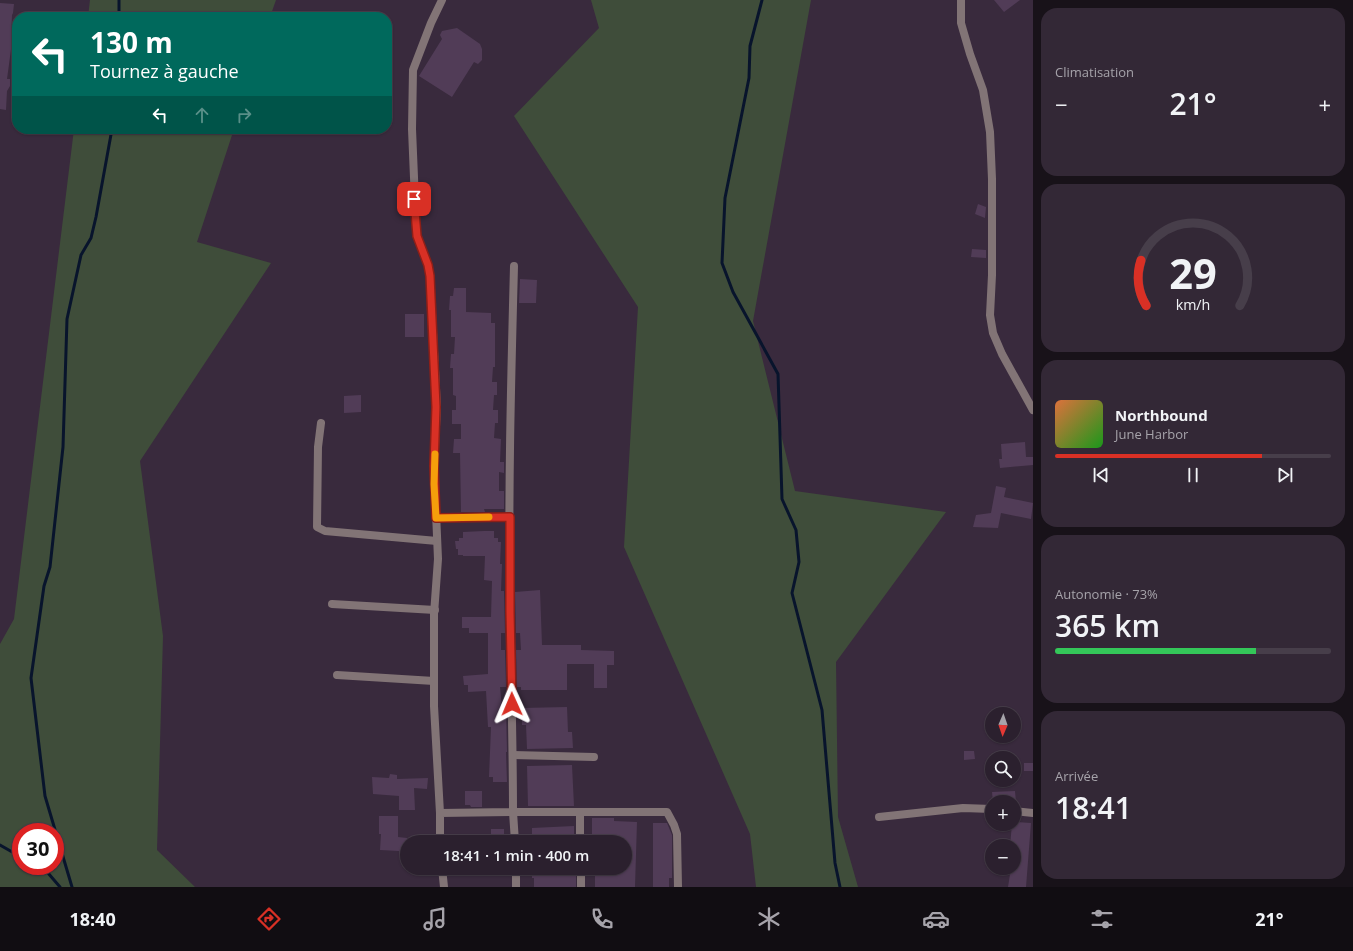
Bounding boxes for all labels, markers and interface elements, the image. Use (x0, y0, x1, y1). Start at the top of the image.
text: 130 m (90, 23, 173, 61)
icon: left (24, 28, 76, 80)
text: Tournez à gauche (90, 59, 239, 83)
text: Climatisation (1055, 63, 1134, 81)
text: 21° (1169, 83, 1217, 124)
text: − (1055, 89, 1068, 119)
text: + (1318, 89, 1331, 119)
icon: left (149, 104, 171, 126)
icon: ahead (191, 104, 213, 126)
icon: right (233, 104, 255, 126)
pin (397, 182, 431, 216)
icon: arrive (403, 188, 425, 210)
text: 29 (1169, 244, 1217, 300)
text: km/h (1176, 294, 1210, 313)
text: Northbound (1115, 405, 1208, 425)
text: June Harbor (1115, 425, 1188, 443)
icon: previous (1090, 464, 1112, 486)
icon: pause (1182, 464, 1204, 486)
icon: next (1274, 464, 1296, 486)
text: Autonomie · 73% (1055, 585, 1158, 603)
text: 365 km (1055, 605, 1160, 646)
position arrow (491, 683, 533, 725)
north arrow (985, 707, 1021, 743)
map controls (985, 707, 1021, 875)
button: search (985, 751, 1021, 787)
text: Arrivée (1055, 767, 1098, 785)
text: 18:41 (1055, 787, 1132, 828)
button: + (985, 795, 1021, 831)
speed limit sign: 30 (12, 823, 64, 875)
button: − (985, 839, 1021, 875)
text: 18:41 · 1 min · 400 m (443, 845, 589, 865)
icon: directions (255, 905, 283, 933)
icon: music (421, 905, 449, 933)
icon: phone (588, 905, 616, 933)
icon: climate (755, 905, 783, 933)
icon: car (922, 905, 950, 933)
icon: filters (1088, 905, 1116, 933)
text: 18:40 (69, 907, 116, 931)
text: 21° (1255, 907, 1284, 931)

